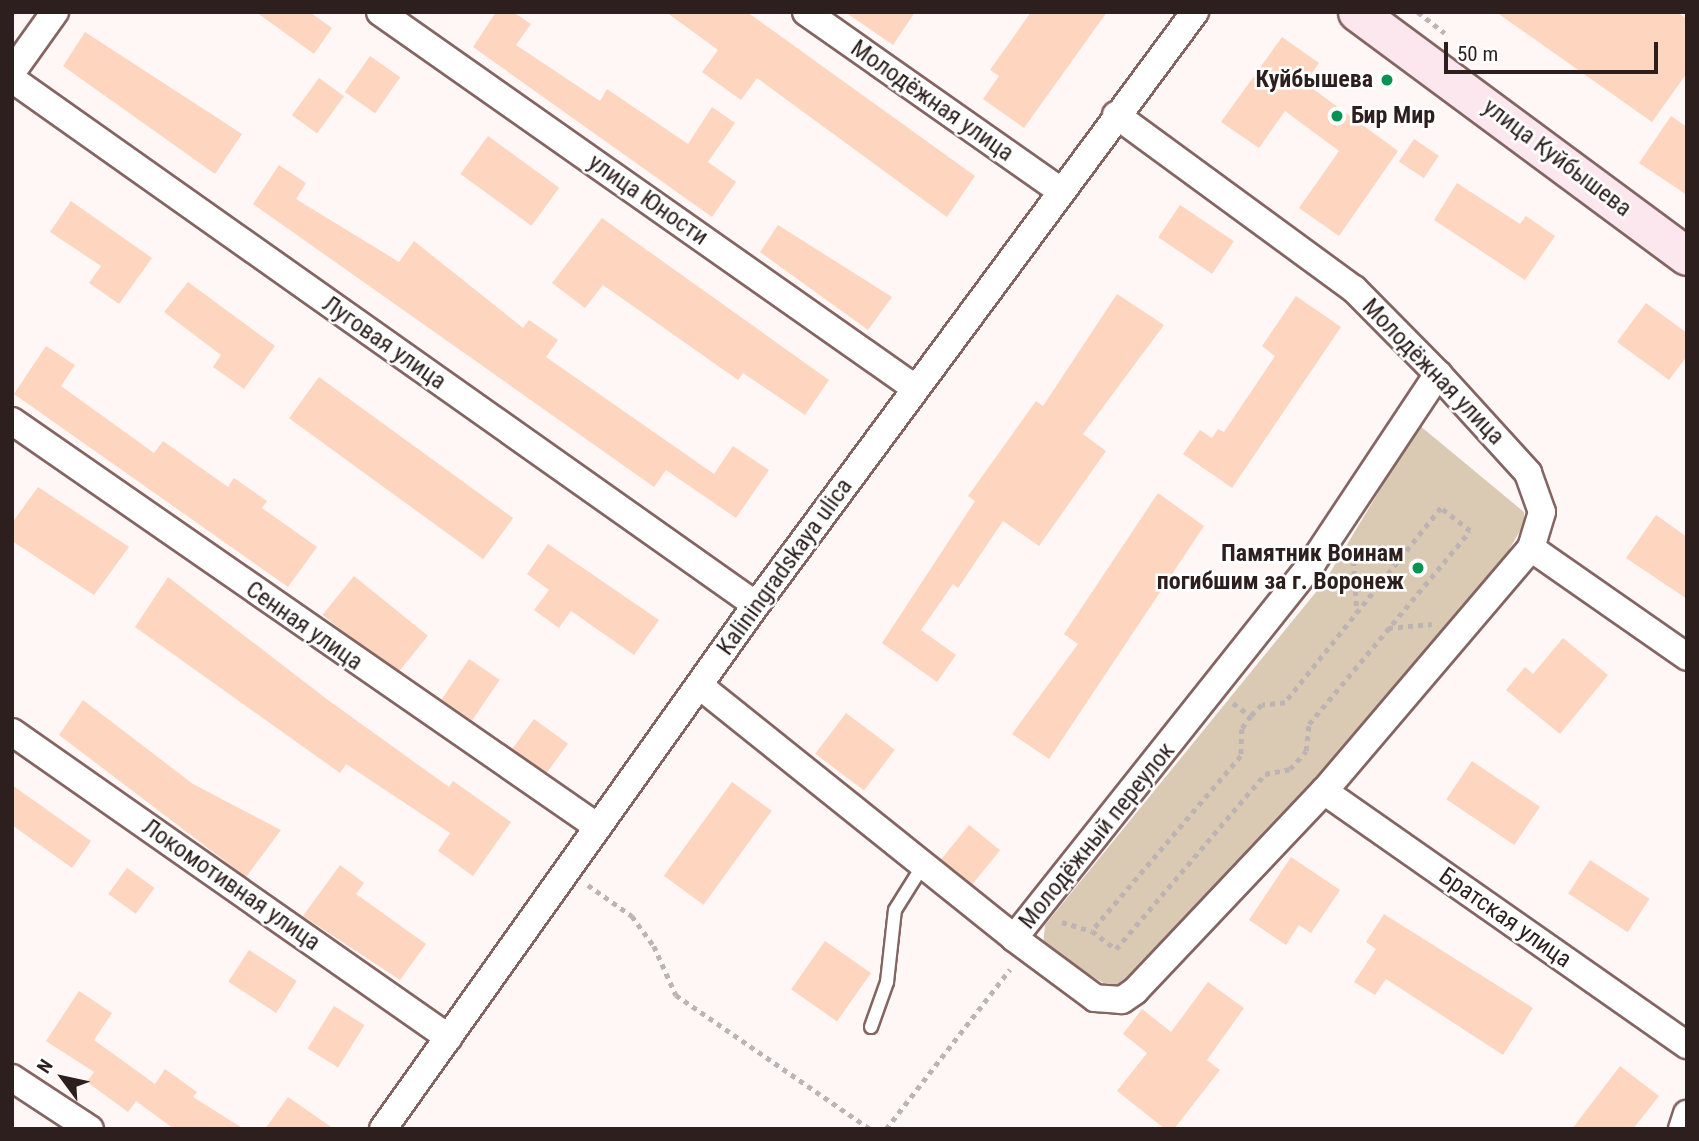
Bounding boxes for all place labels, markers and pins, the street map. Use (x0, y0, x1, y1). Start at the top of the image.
place label: Куйбышева (1256, 66, 1373, 94)
marker: Куйбышева (1379, 72, 1395, 88)
place label: Бир Мир (1351, 102, 1435, 130)
marker: Бир Мир (1329, 108, 1345, 124)
place label: Памятник Воинам погибшим за г. Воронеж (1157, 540, 1404, 596)
marker: Памятник Воинам погибшим за г. Воронеж (1410, 560, 1426, 576)

